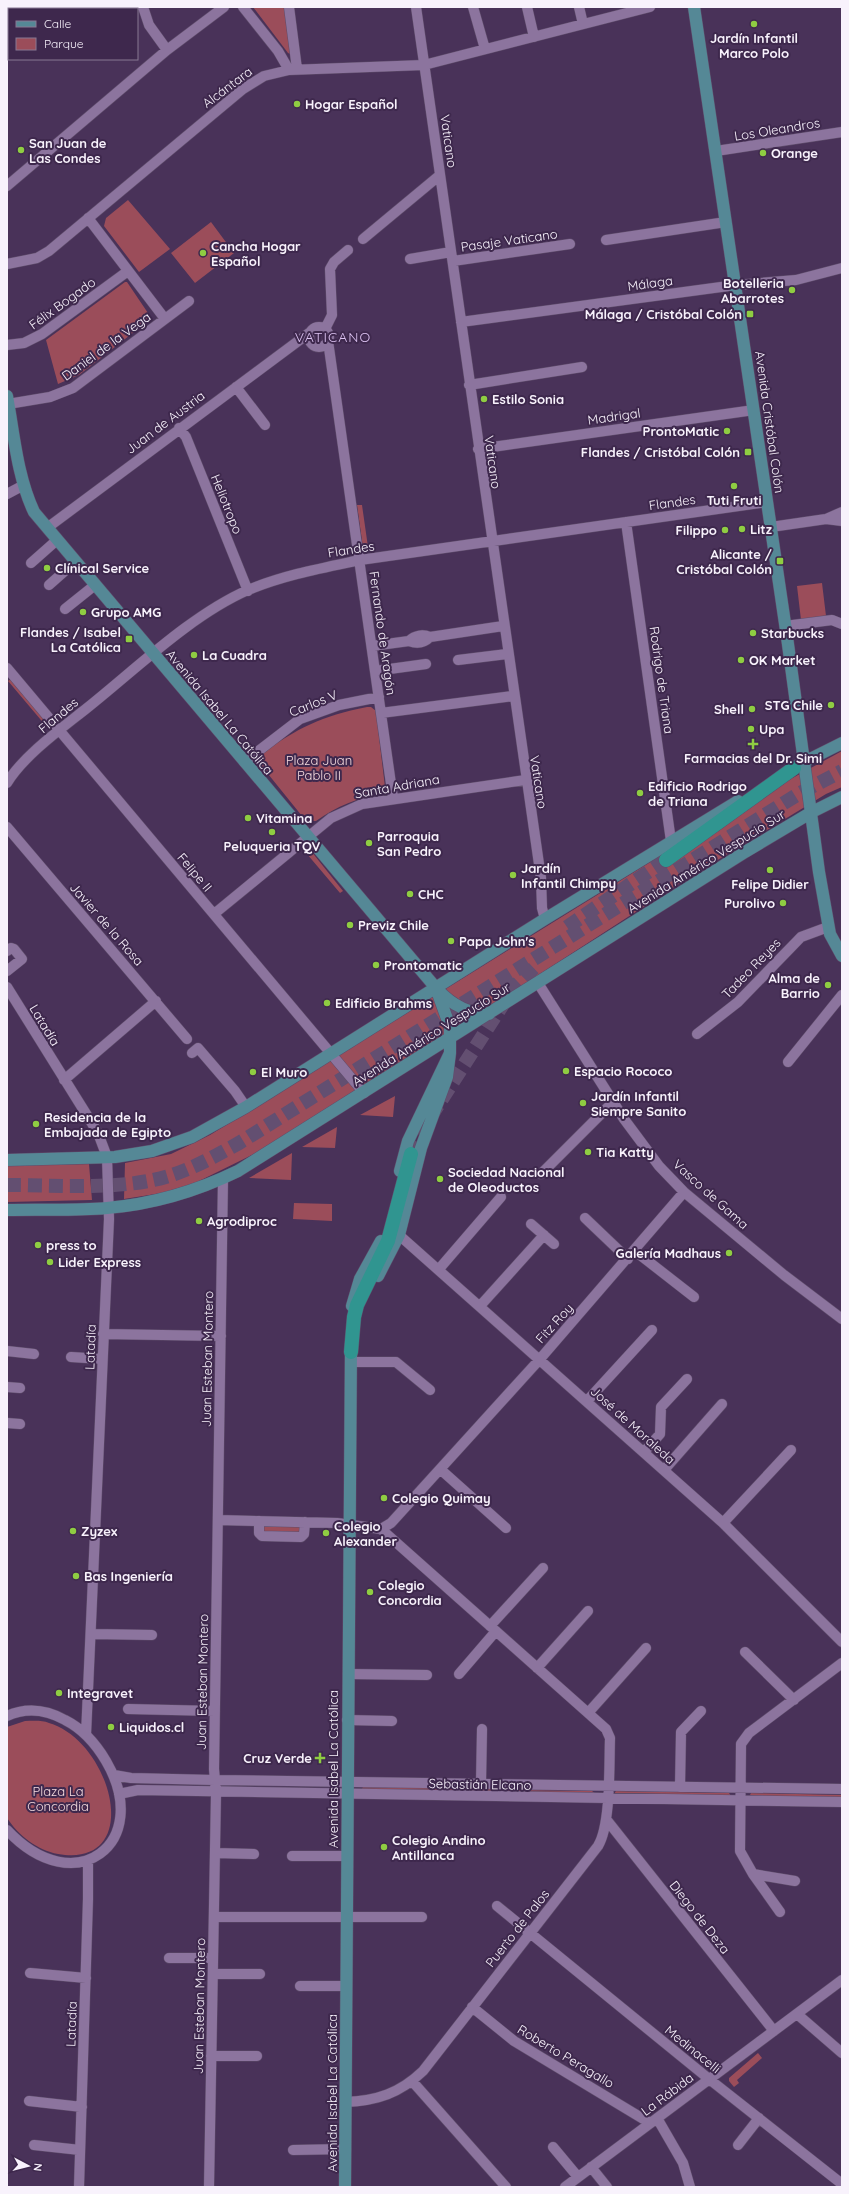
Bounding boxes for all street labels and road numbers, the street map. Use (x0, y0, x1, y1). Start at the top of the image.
street label: Alcántara (199, 63, 255, 111)
street label: Vaticano (437, 113, 461, 169)
street label: Los Oleandros (733, 114, 821, 144)
street label: Pasaje Vaticano (460, 225, 559, 255)
street label: Málaga (626, 272, 674, 294)
street label: Félix Bogado (26, 273, 98, 332)
street label: Daniel de la Vega (58, 308, 154, 384)
street label: Avenida Cristóbal Colón (752, 350, 788, 494)
street label: Juan de Austria (122, 387, 208, 457)
street label: Madrigal (587, 404, 641, 428)
street label: Vaticano (481, 434, 505, 490)
street label: Heliotropo (208, 472, 246, 536)
street label: Flandes (648, 491, 696, 513)
street label: Flandes (327, 537, 375, 561)
street label: Fernando de Aragón (366, 570, 400, 696)
street label: Rodrigo de Triana (647, 625, 677, 735)
street label: Avenida Isabel La Católica (163, 646, 277, 778)
street label: Carlos V (287, 686, 340, 720)
street label: Flandes (35, 694, 81, 736)
street label: Vaticano (527, 754, 551, 810)
street label: Santa Adriana (353, 771, 441, 801)
street label: Avenida Américo Vespucio Sur (624, 806, 788, 916)
street label: Felipe II (174, 849, 216, 895)
street label: Javier de la Rosa (67, 879, 147, 969)
street label: Tadeo Reyes (718, 934, 784, 1002)
street label: Avenida Américo Vespucio Sur (349, 979, 513, 1089)
street label: Latadía (26, 1001, 64, 1049)
street label: Vasco de Gama (670, 1156, 752, 1232)
street label: Juan Esteban Montero (198, 1291, 216, 1427)
street label: Fitz Roy (532, 1300, 576, 1346)
street label: Latadía (81, 1324, 99, 1370)
street label: José de Moraleda (587, 1383, 679, 1467)
street label: Juan Esteban Montero (193, 1614, 211, 1750)
street label: Avenida Isabel La Católica (325, 1690, 341, 1848)
street label: Sebastián Elcano (428, 1775, 532, 1793)
street label: Diego de Deza (667, 1877, 733, 1957)
street label: Puerto de Palos (482, 1886, 552, 1970)
street label: Juan Esteban Montero (190, 1938, 208, 2074)
street label: Latadía (62, 2001, 80, 2047)
street label: Avenida Isabel La Católica (324, 2014, 340, 2172)
street label: Roberto Peragallo (515, 2021, 617, 2091)
street label: Medinacelli (662, 2022, 724, 2076)
street label: La Rábida (638, 2069, 696, 2119)

